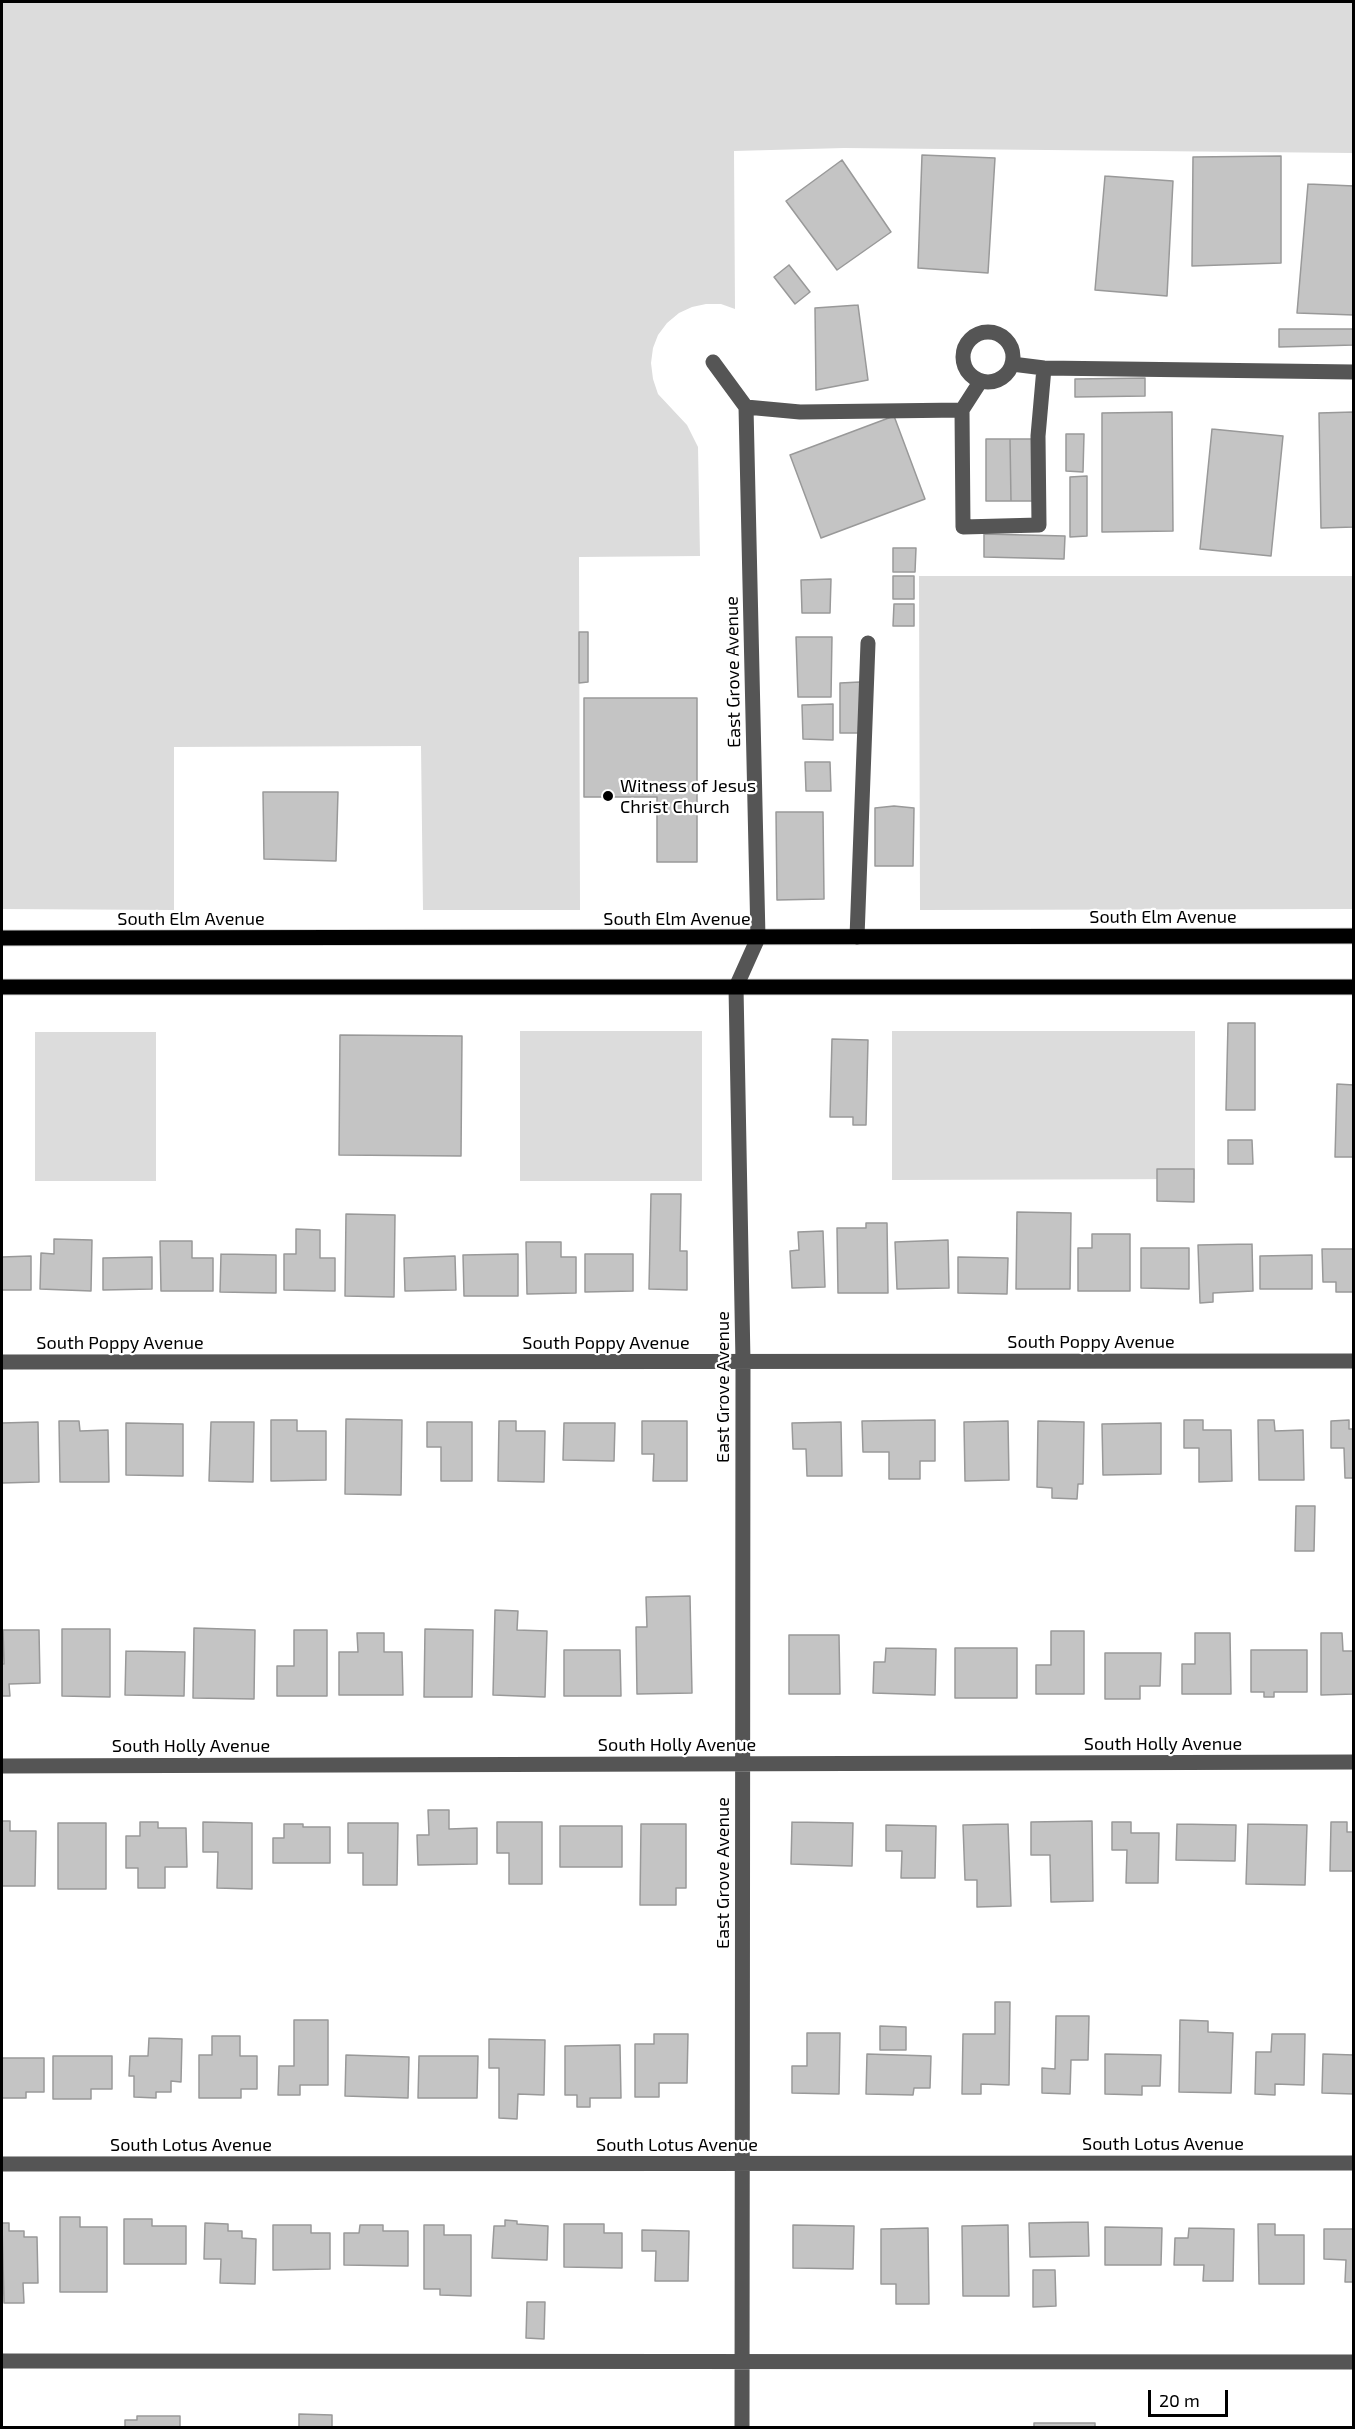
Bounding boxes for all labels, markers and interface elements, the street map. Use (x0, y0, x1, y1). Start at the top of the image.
street label: East Grove Avenue (721, 596, 745, 748)
place label: Witness of Jesus Christ Church (620, 775, 756, 818)
marker: Witness of Jesus Christ Church (601, 789, 615, 803)
street label: South Elm Avenue (1089, 906, 1237, 928)
street label: South Elm Avenue (117, 908, 265, 930)
street label: South Elm Avenue (603, 908, 751, 930)
street label: East Grove Avenue (712, 1311, 734, 1463)
street label: South Poppy Avenue (1007, 1331, 1175, 1353)
street label: South Poppy Avenue (36, 1332, 204, 1354)
street label: South Poppy Avenue (522, 1332, 690, 1354)
street label: South Holly Avenue (1084, 1733, 1242, 1755)
street label: South Holly Avenue (598, 1734, 756, 1756)
street label: South Holly Avenue (112, 1735, 270, 1757)
street label: East Grove Avenue (712, 1797, 734, 1949)
street label: South Lotus Avenue (1082, 2133, 1244, 2155)
street label: South Lotus Avenue (110, 2134, 272, 2156)
street label: South Lotus Avenue (596, 2134, 758, 2156)
scale bar (1151, 2378, 1230, 2416)
text: 20 m (1159, 2389, 1200, 2411)

